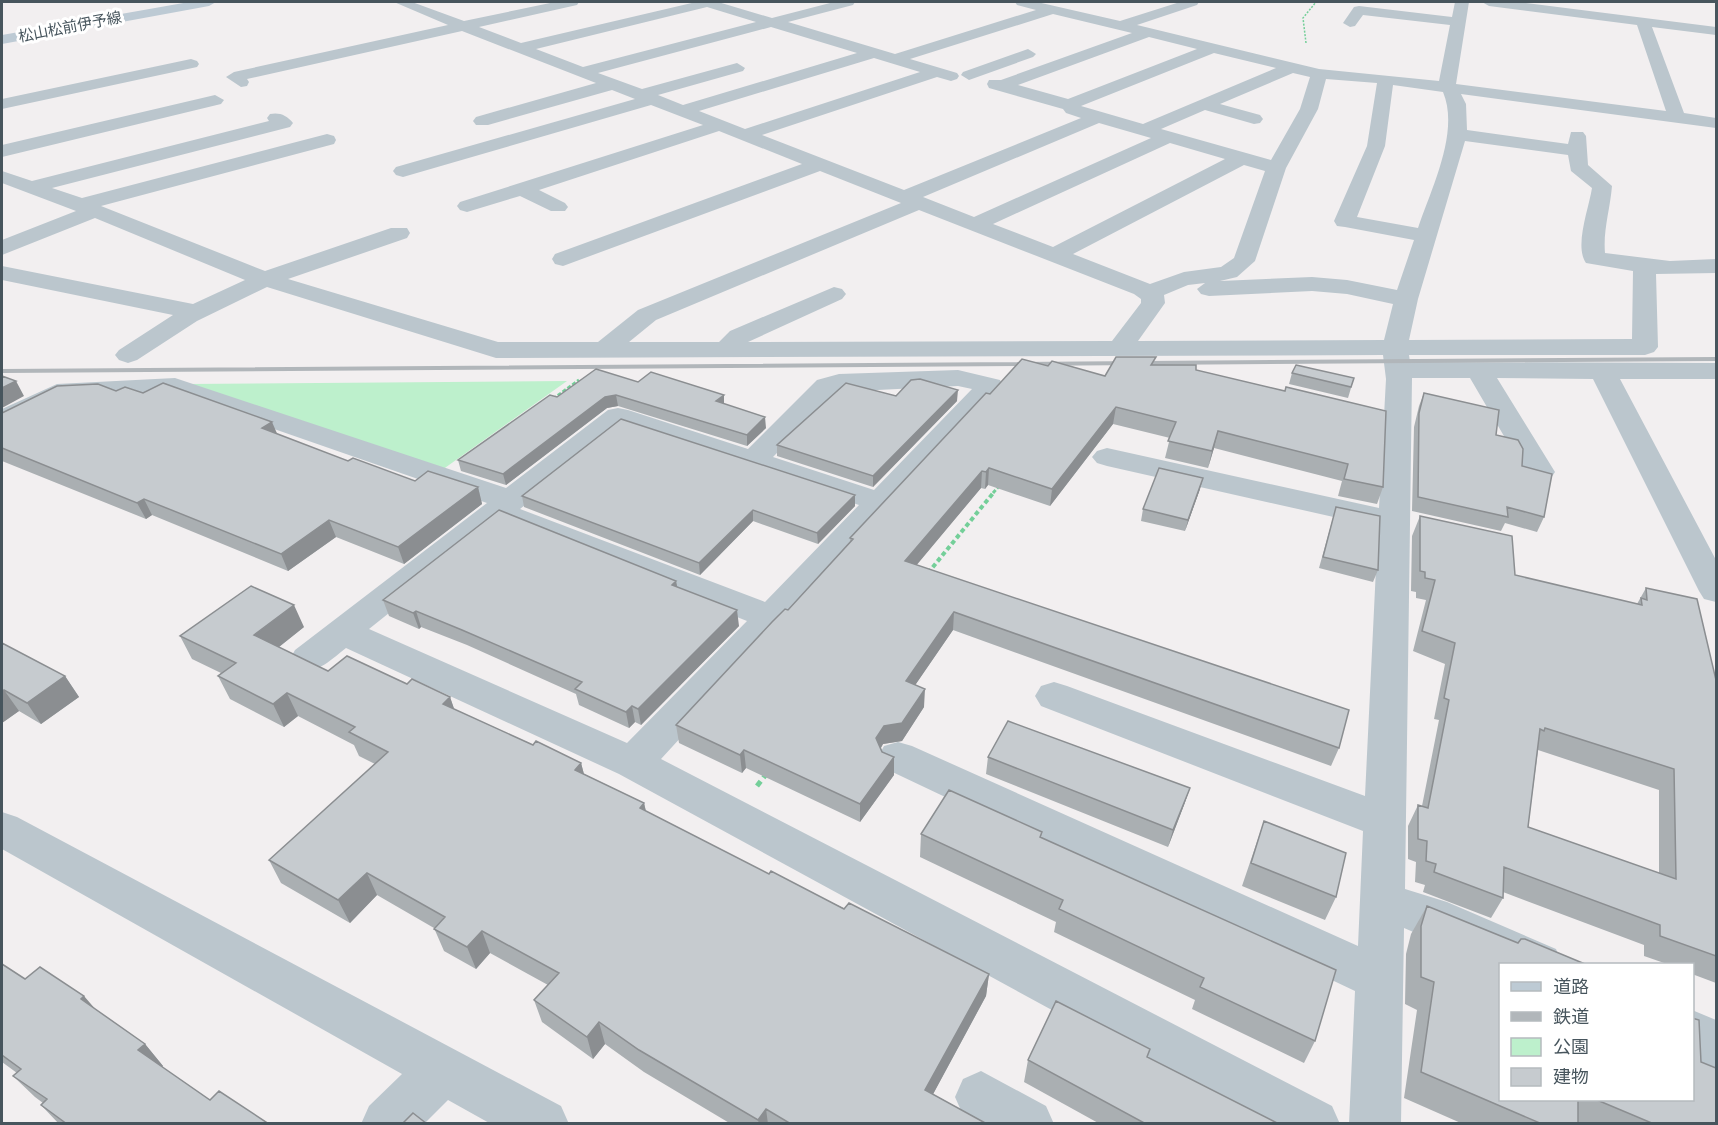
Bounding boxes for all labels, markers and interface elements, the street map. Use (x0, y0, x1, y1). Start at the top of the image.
street label: 松山松前伊予線 (17, 7, 123, 45)
legend (1499, 963, 1694, 1101)
text: 道路 (1553, 975, 1589, 997)
text: 鉄道 (1553, 1005, 1589, 1027)
text: 公園 (1553, 1035, 1589, 1057)
text: 建物 (1553, 1065, 1589, 1087)

